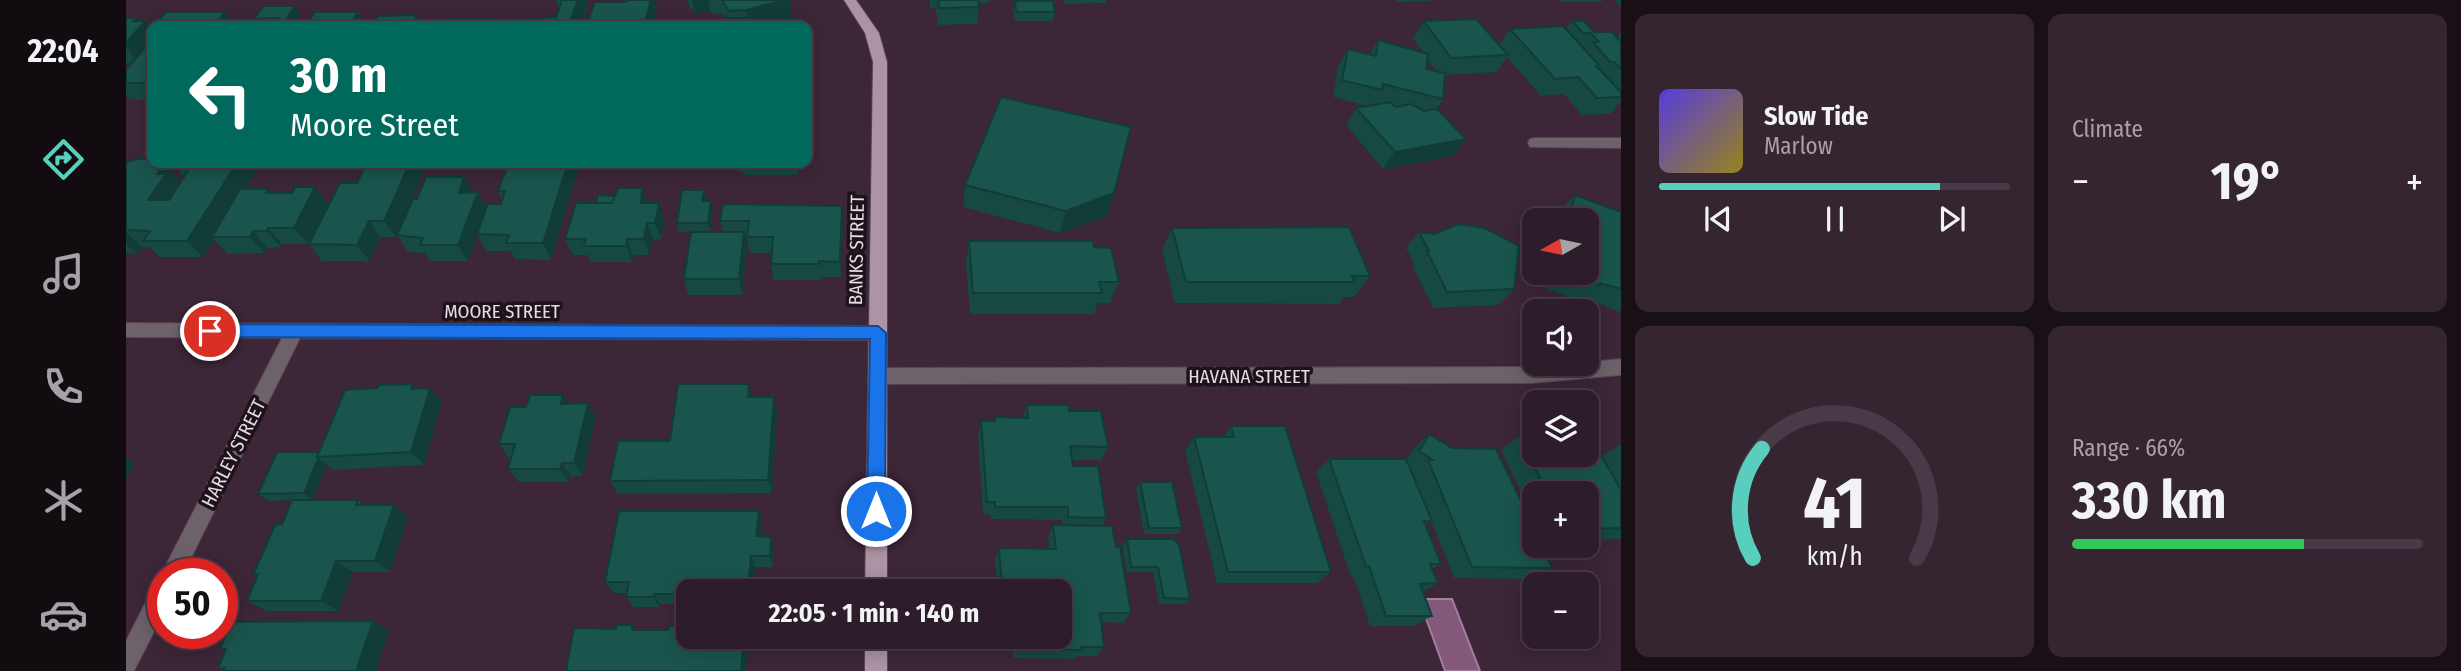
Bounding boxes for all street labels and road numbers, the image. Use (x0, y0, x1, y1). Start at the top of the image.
street label: BANKS STREET (844, 194, 869, 305)
street label: MOORE STREET (444, 300, 560, 323)
street label: HAVANA STREET (1188, 365, 1310, 388)
street label: HARLEY STREET (196, 395, 271, 511)

